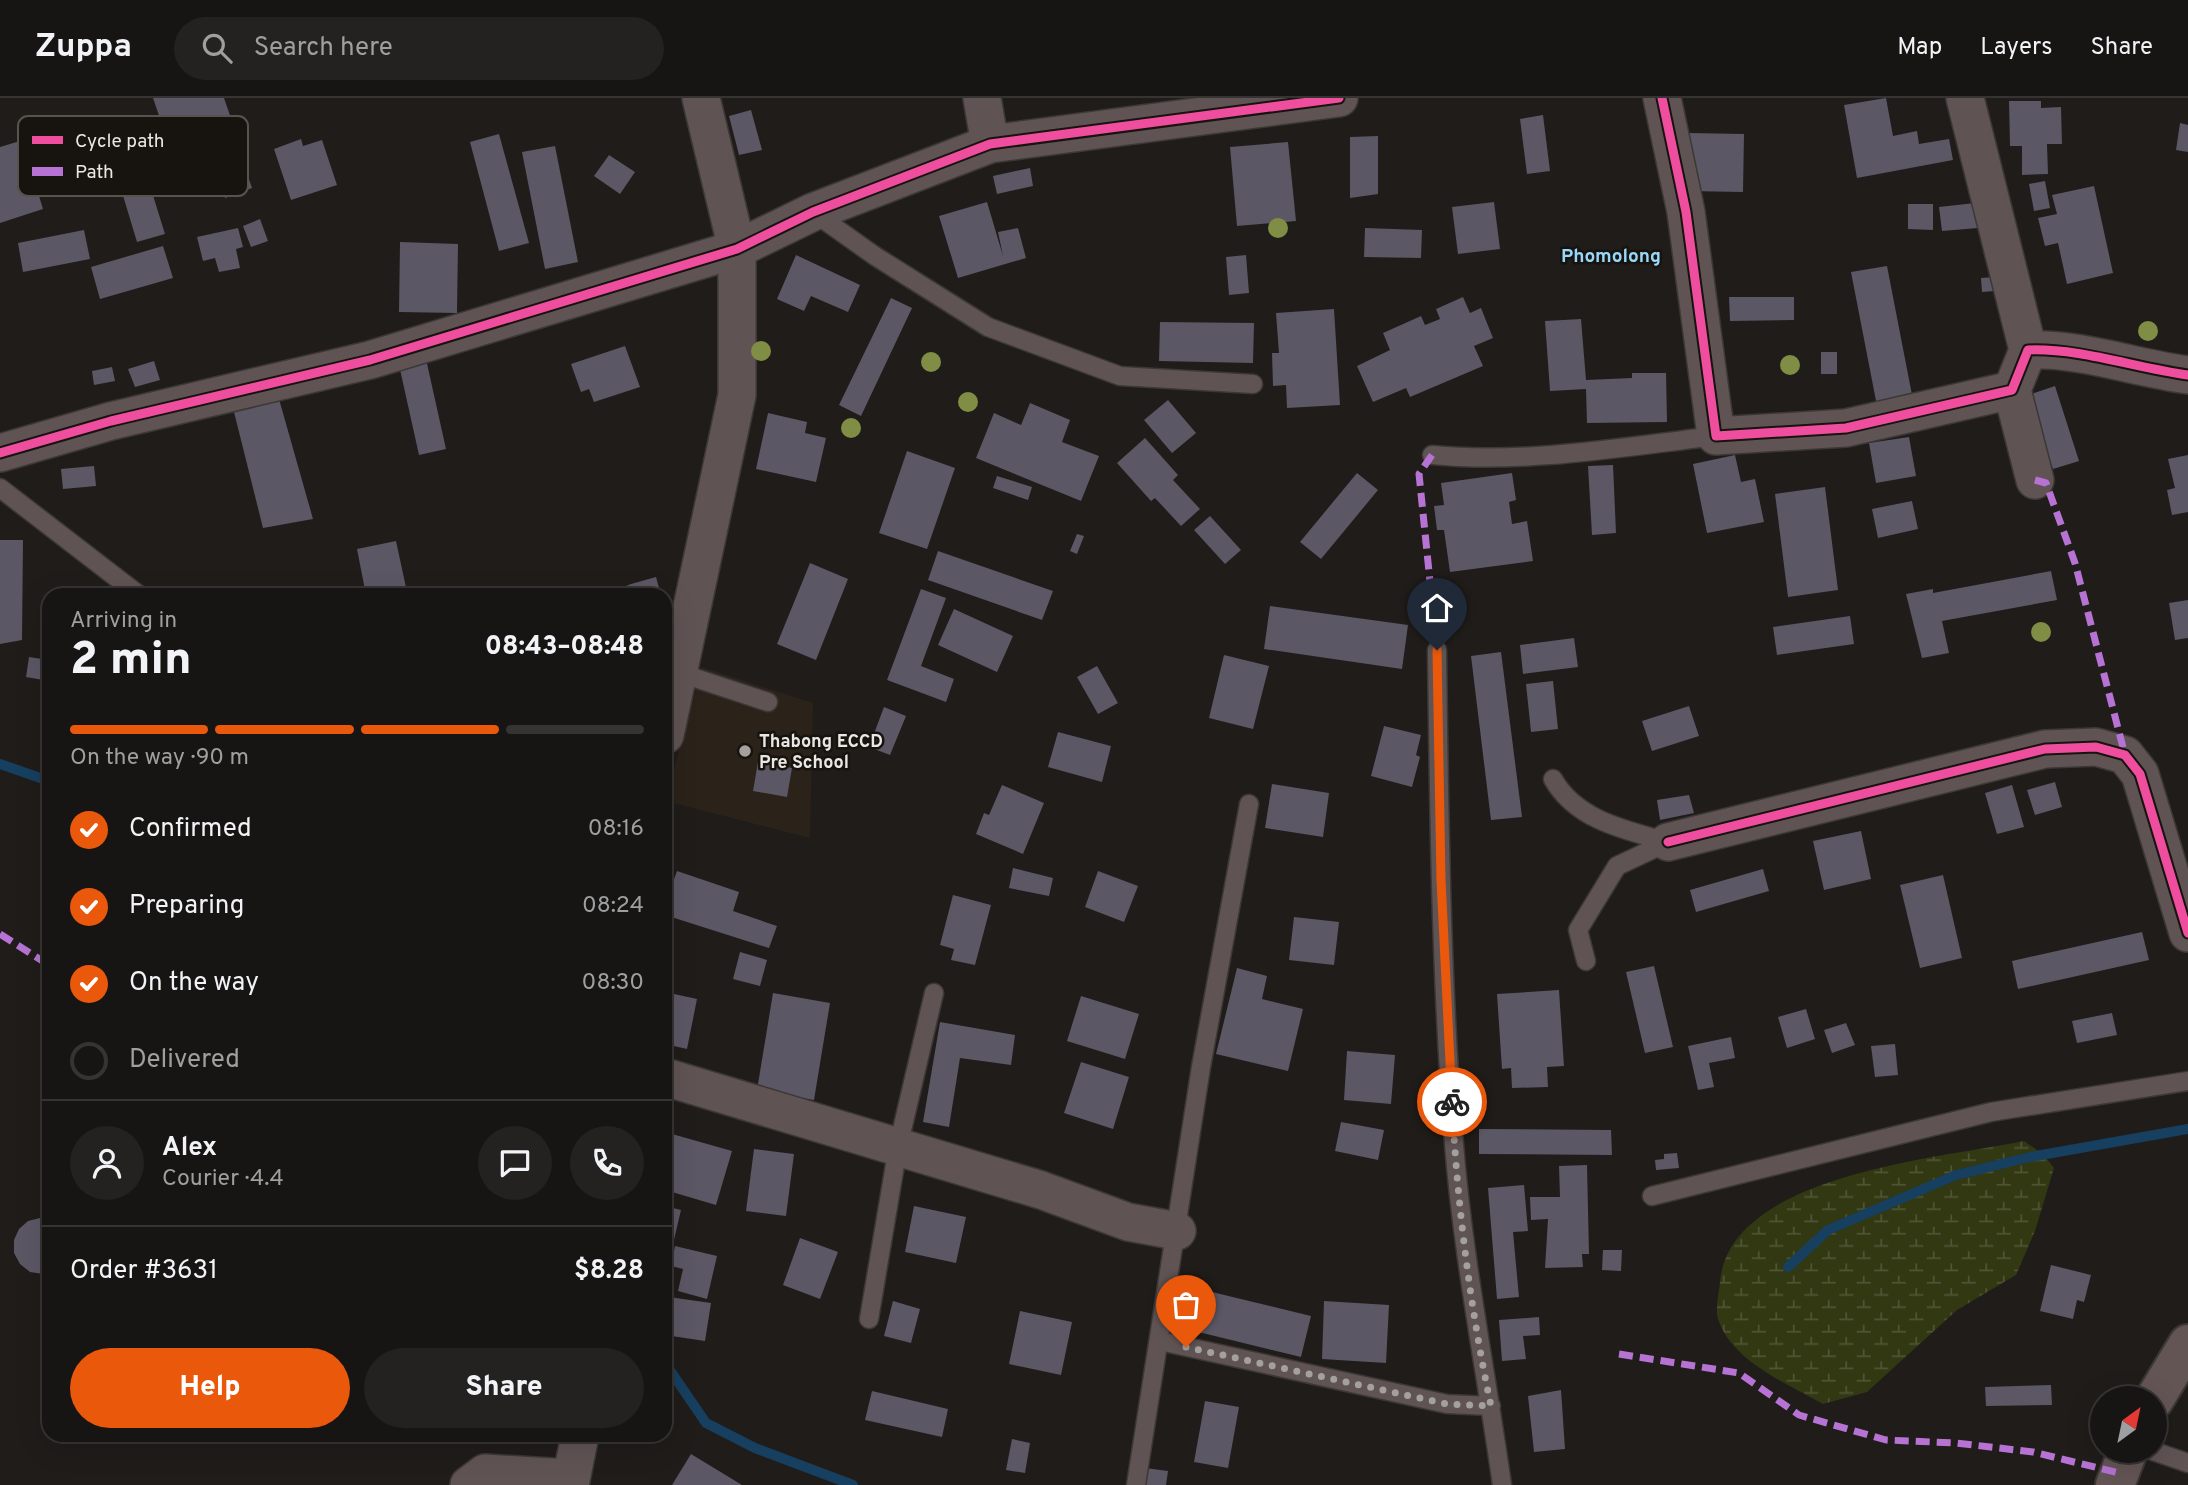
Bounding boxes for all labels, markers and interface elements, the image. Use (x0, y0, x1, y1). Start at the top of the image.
search box (174, 17, 664, 80)
text: Zuppa (35, 27, 132, 69)
icon: search (198, 29, 236, 67)
text: Search here (254, 32, 393, 65)
text: Map (1897, 33, 1942, 63)
text: Layers (1980, 33, 2052, 63)
text: Share (2090, 33, 2153, 63)
legend (18, 116, 248, 196)
text: Cycle path (75, 130, 164, 154)
text: Path (75, 161, 114, 185)
district label: Phomolong (1561, 245, 1661, 269)
pin (1407, 578, 1467, 650)
icon: home (1418, 589, 1456, 627)
text: Arriving in (70, 607, 177, 636)
text: 08:43–08:48 (485, 631, 644, 664)
text: 2 min (70, 632, 192, 691)
place label: Thabong ECCD Pre School (759, 731, 883, 775)
marker: Thabong ECCD Pre School (737, 743, 753, 759)
text: On the way · 90 m (70, 744, 249, 773)
icon: check (70, 811, 108, 849)
text: Confirmed (129, 813, 252, 846)
text: 08:16 (588, 815, 644, 844)
icon: check (70, 888, 108, 926)
text: Preparing (129, 890, 244, 923)
text: 08:24 (582, 892, 644, 921)
icon: check (70, 965, 108, 1003)
text: On the way (129, 967, 259, 1000)
text: 08:30 (582, 969, 644, 998)
text: Delivered (129, 1044, 240, 1077)
courier (1417, 1067, 1487, 1137)
icon: bike (1433, 1083, 1471, 1121)
button: person (70, 1126, 144, 1200)
button: chat (478, 1126, 552, 1200)
button: phone (570, 1126, 644, 1200)
text: Alex (162, 1132, 217, 1165)
text: Courier · 4.4 (162, 1165, 284, 1194)
text: Order #3631 (70, 1255, 218, 1288)
text: $8.28 (574, 1255, 644, 1288)
pin (1156, 1275, 1216, 1347)
icon: bag (1167, 1286, 1205, 1324)
button: Help (70, 1348, 350, 1428)
button: Share (364, 1348, 644, 1428)
north arrow (2090, 1386, 2166, 1463)
map controls (2090, 1386, 2167, 1463)

